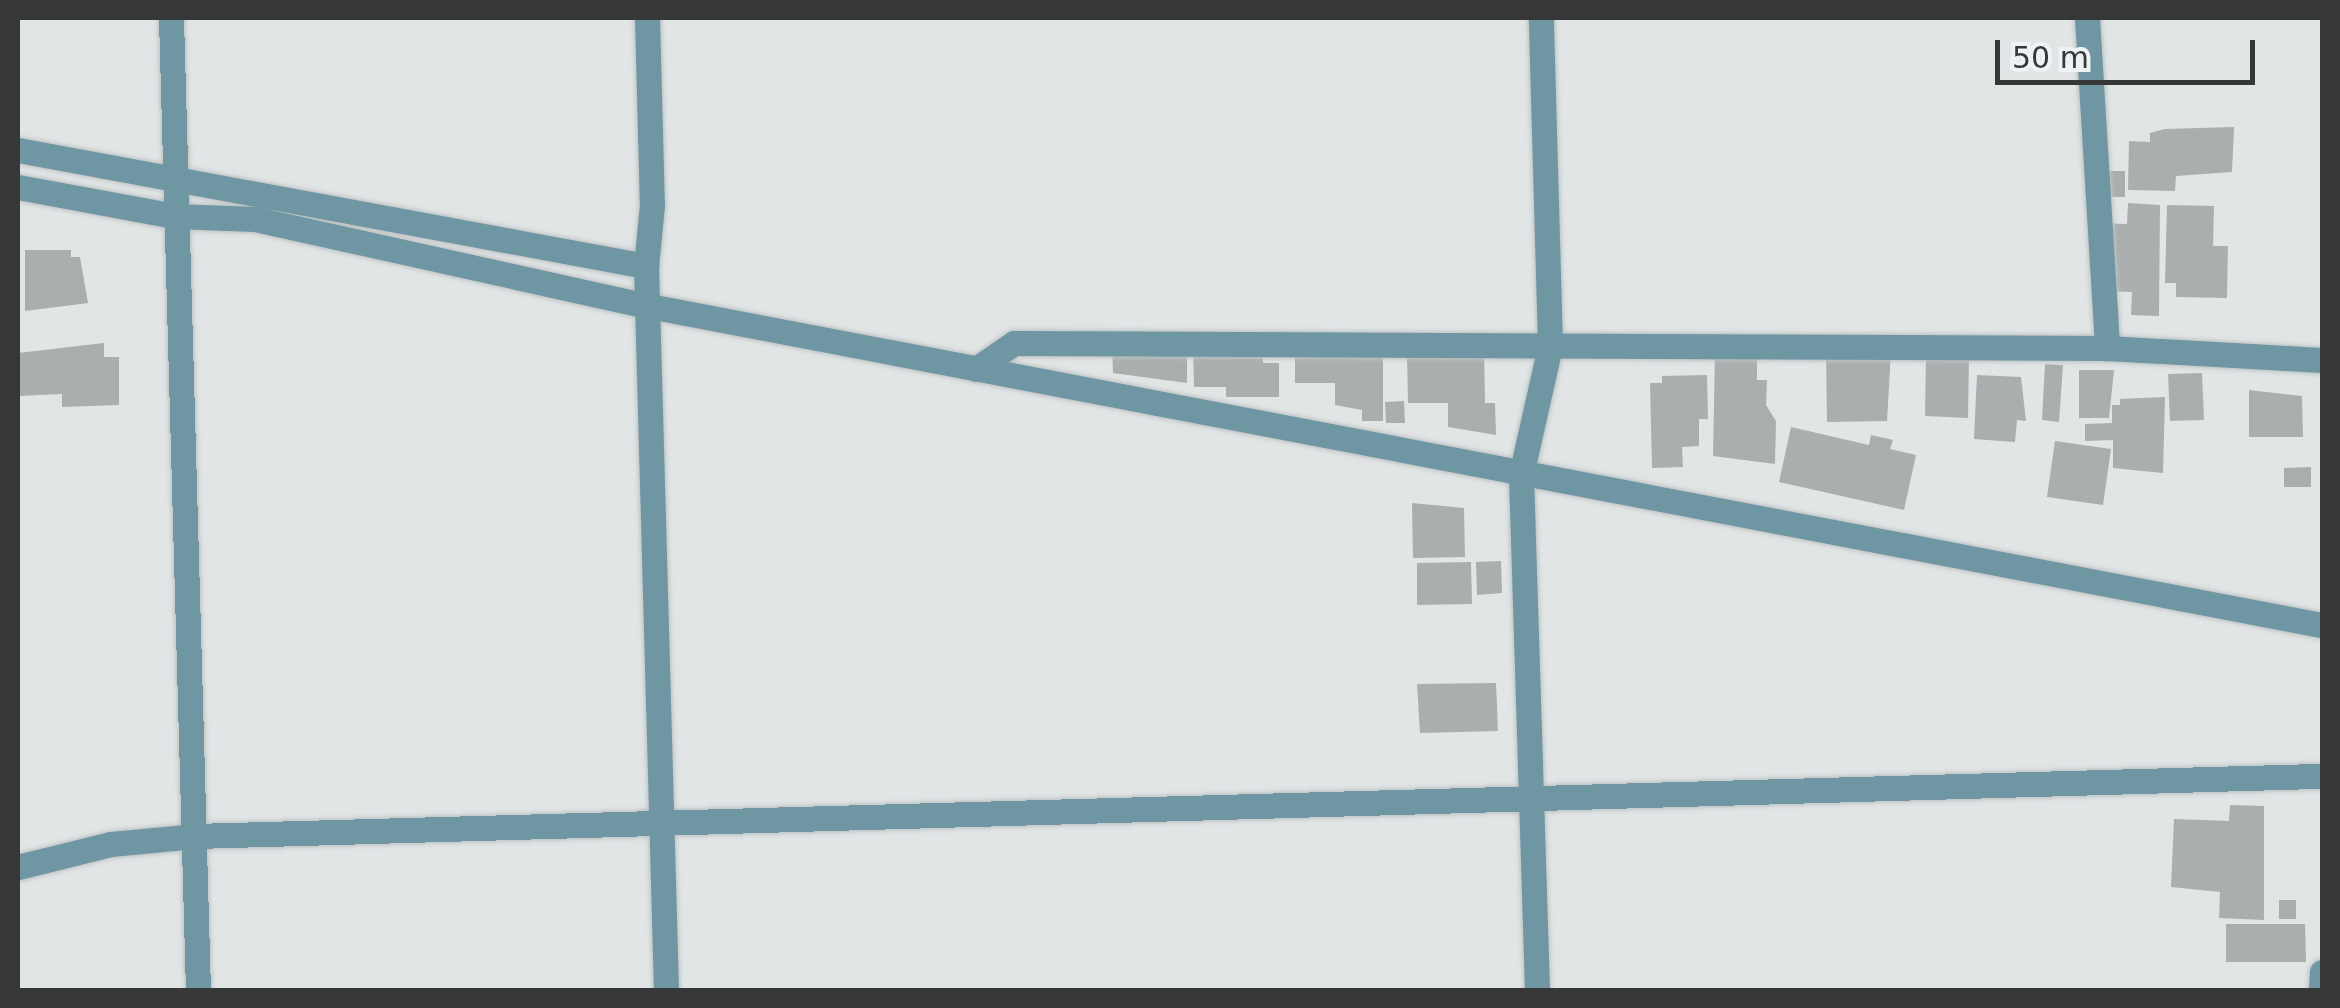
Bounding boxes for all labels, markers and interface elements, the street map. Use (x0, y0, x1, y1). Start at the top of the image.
scale bar (2000, 20, 2260, 82)
text: 50 m (2012, 40, 2089, 75)

